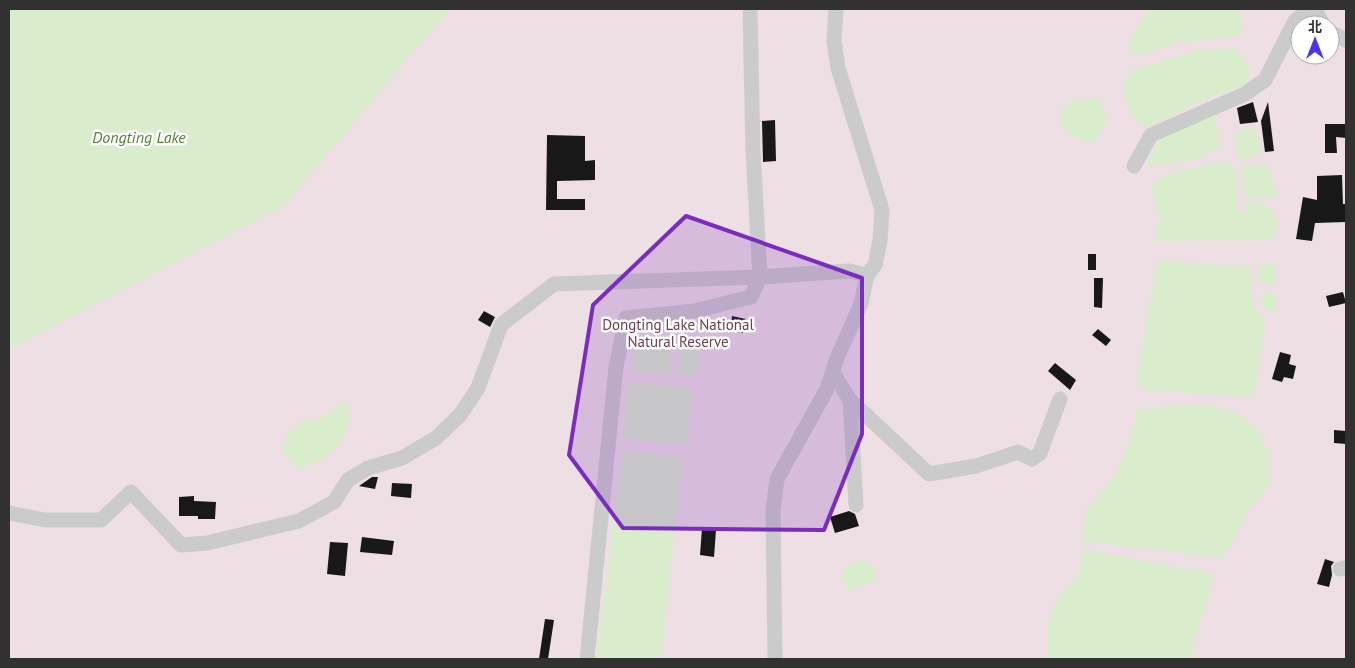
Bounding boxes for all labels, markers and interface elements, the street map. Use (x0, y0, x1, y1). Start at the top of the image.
north arrow (1290, 15, 1340, 65)
text: 北 (1308, 18, 1322, 36)
water label: Dongting Lake (92, 127, 186, 147)
park label: Dongting Lake National Natural Reserve (602, 315, 754, 351)

